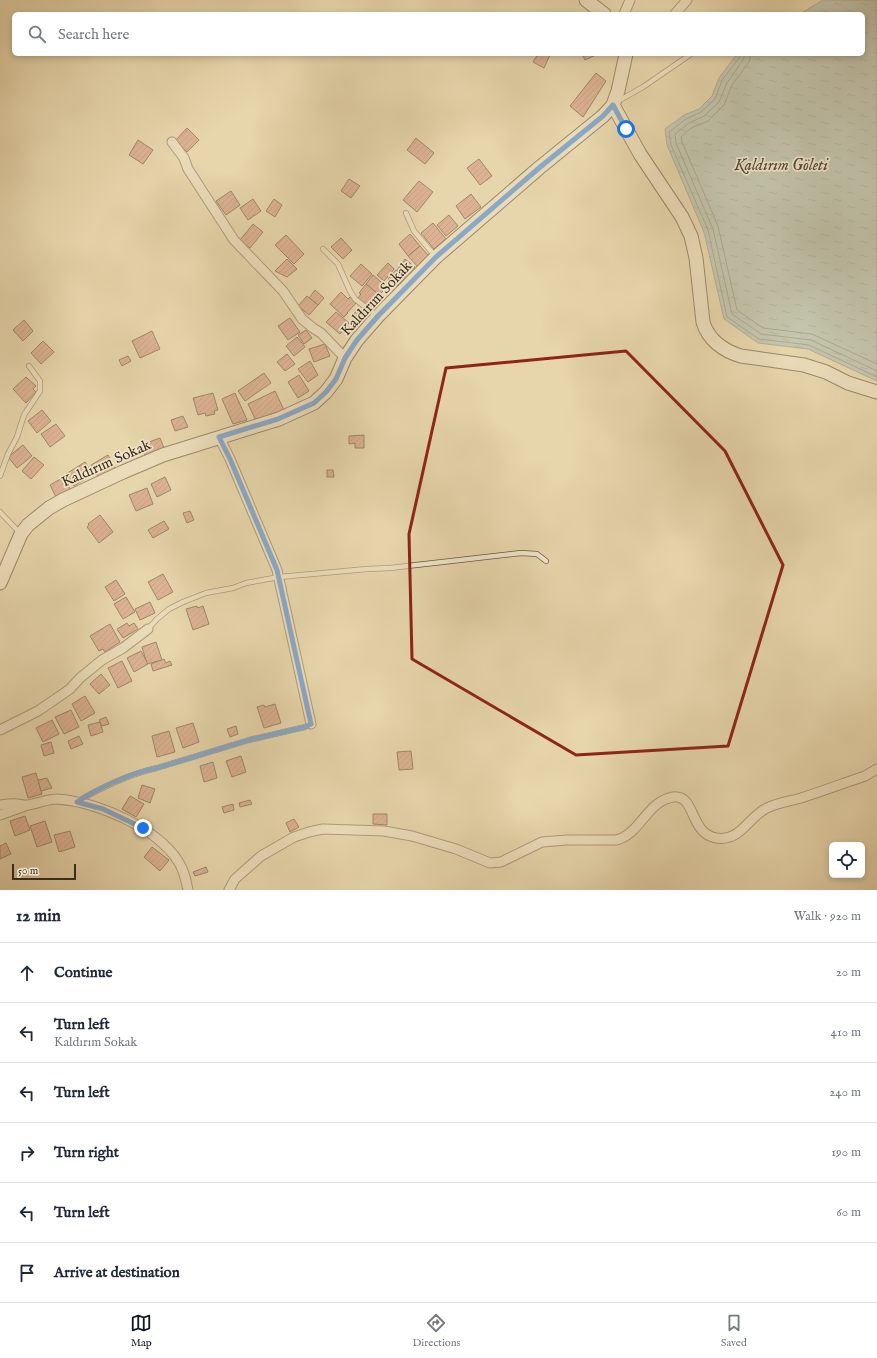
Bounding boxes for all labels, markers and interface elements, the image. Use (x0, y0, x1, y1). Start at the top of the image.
search box (12, 12, 865, 56)
icon: search (26, 23, 48, 45)
text: Search here (58, 25, 129, 44)
route start (617, 120, 635, 138)
water label: Kaldırım Göleti (733, 156, 829, 176)
street label: Kaldırım Sokak (337, 256, 417, 340)
street label: Kaldırım Sokak (58, 435, 155, 492)
route end (134, 819, 152, 837)
map controls (829, 842, 865, 878)
button: locate (829, 842, 865, 878)
scale bar (12, 862, 76, 881)
text: 50 m (18, 864, 38, 878)
text: 12 min (16, 906, 61, 927)
text: Walk · 920 m (794, 908, 861, 925)
icon: ahead (16, 962, 38, 984)
text: Continue (54, 963, 112, 982)
text: 20 m (836, 964, 861, 981)
text: Turn left (54, 1015, 110, 1034)
icon: left (16, 1022, 38, 1044)
text: 410 m (831, 1024, 861, 1041)
text: Kaldırım Sokak (54, 1034, 137, 1051)
icon: left (16, 1082, 38, 1104)
text: Turn left (54, 1083, 110, 1102)
text: 240 m (829, 1084, 861, 1101)
icon: right (16, 1142, 38, 1164)
text: Turn right (54, 1143, 119, 1162)
text: 190 m (831, 1144, 861, 1161)
icon: left (16, 1202, 38, 1224)
text: Turn left (54, 1203, 110, 1222)
text: 60 m (836, 1204, 861, 1221)
icon: arrive (16, 1262, 38, 1284)
text: Arrive at destination (54, 1263, 180, 1282)
tab: Map (130, 1312, 152, 1350)
tab: Directions (413, 1312, 460, 1350)
tab: Saved (721, 1312, 747, 1350)

